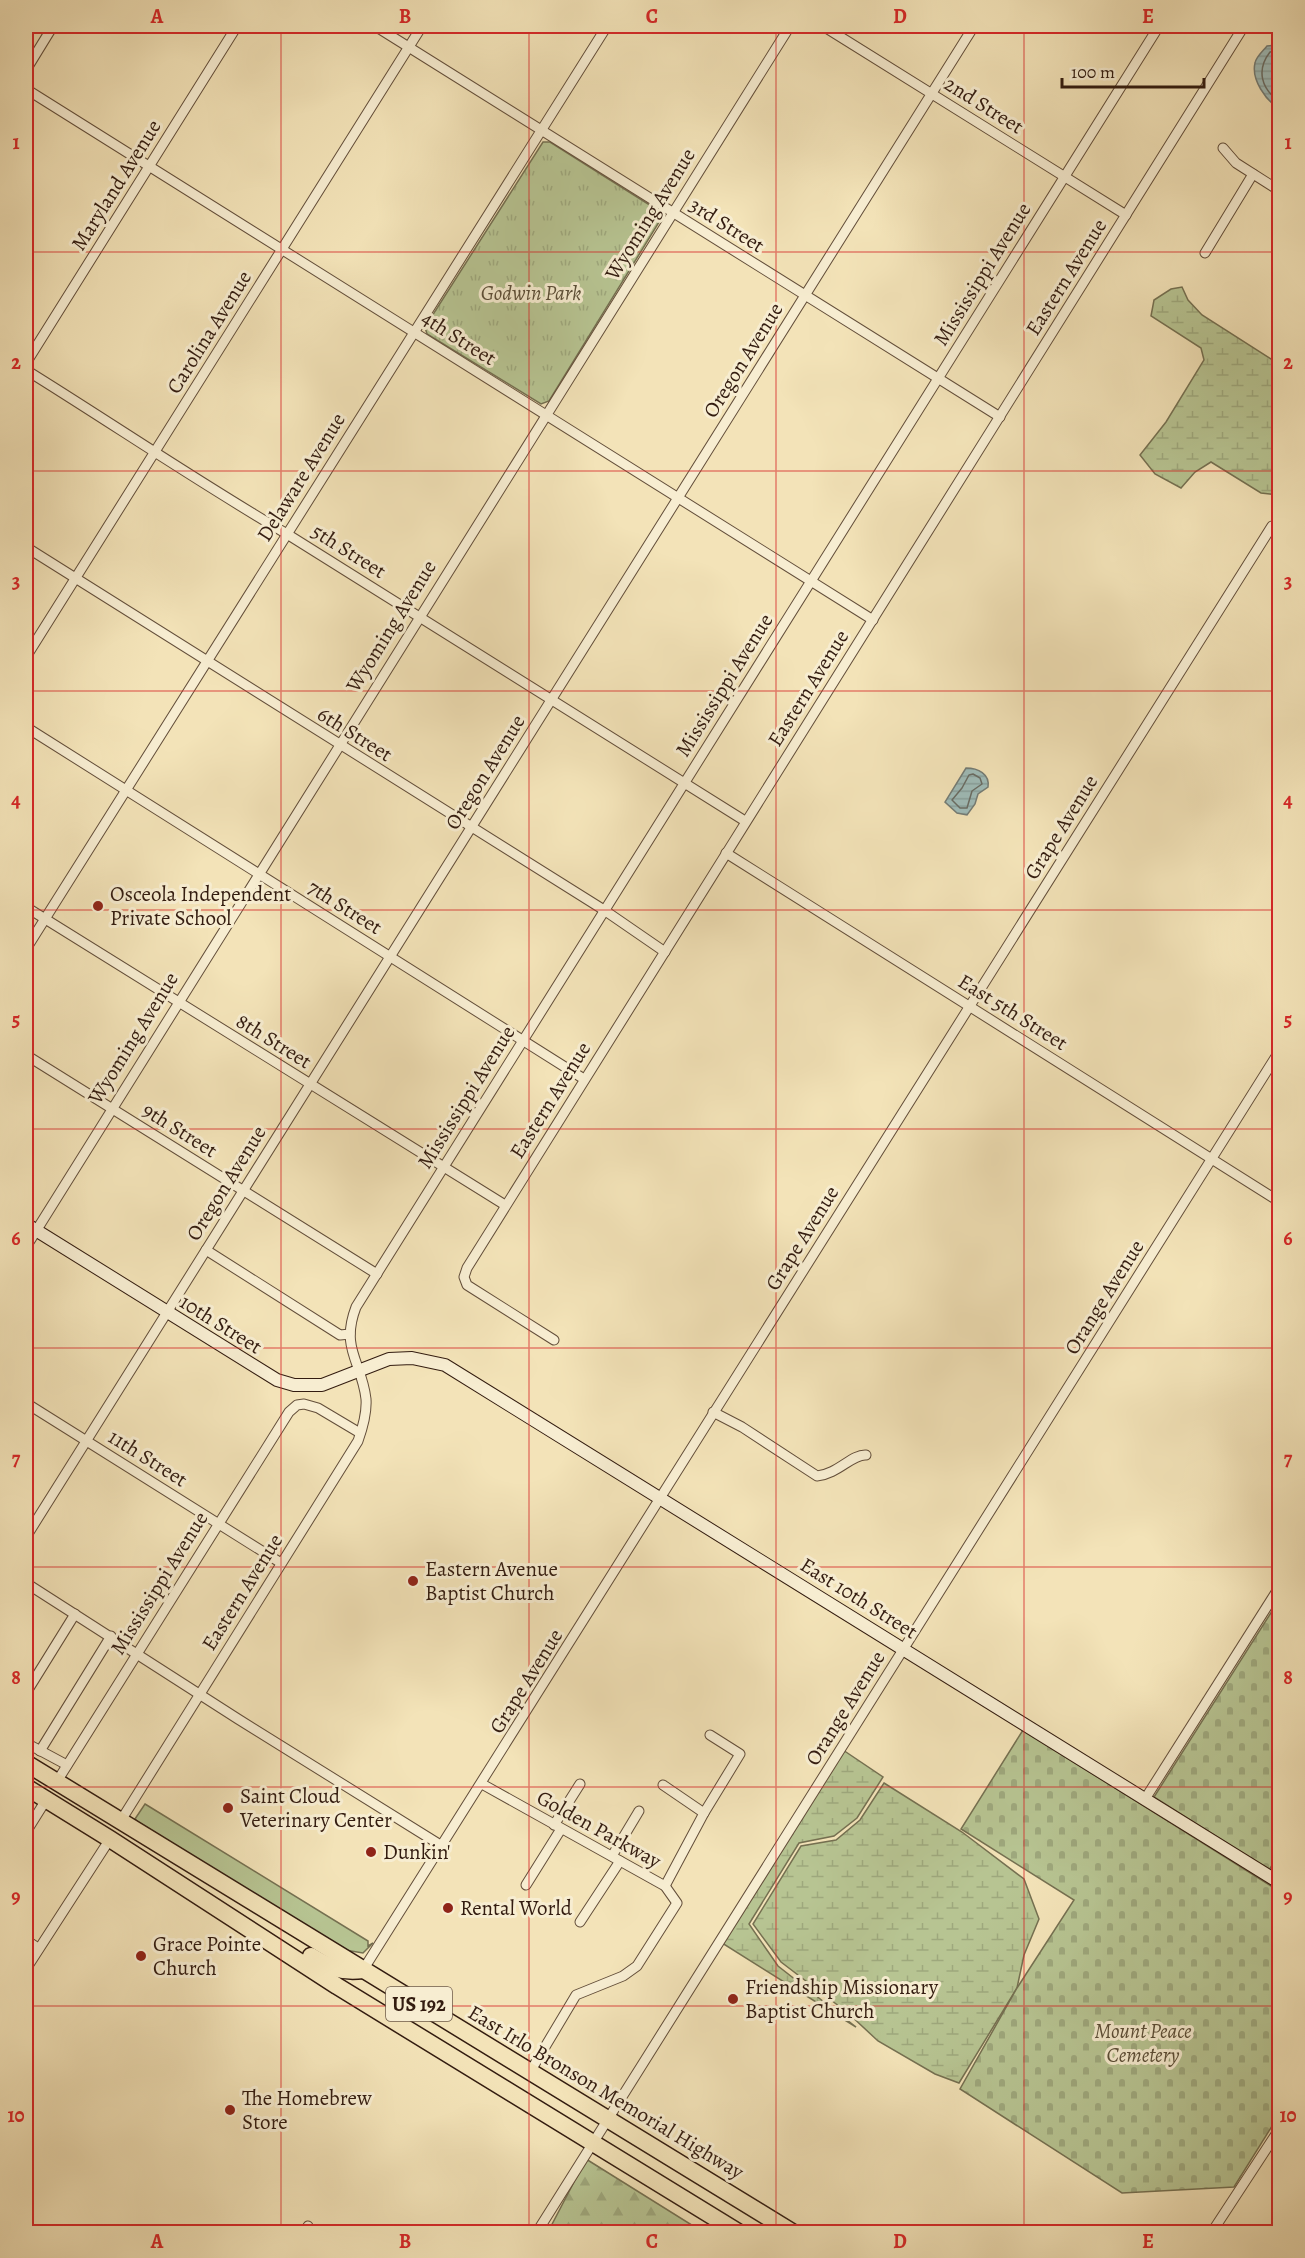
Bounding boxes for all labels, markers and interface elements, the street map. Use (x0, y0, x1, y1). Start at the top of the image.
text: A (150, 3, 164, 30)
text: B (399, 3, 411, 30)
text: C (646, 3, 658, 30)
text: D (893, 3, 907, 30)
text: E (1142, 3, 1154, 30)
scale bar (1062, 51, 1204, 89)
text: 100 m (1071, 60, 1115, 84)
street label: 2nd Street (939, 70, 1029, 140)
street label: Maryland Avenue (65, 114, 167, 256)
text: 1 (12, 129, 20, 156)
text: 1 (1284, 129, 1292, 156)
street label: Wyoming Avenue (598, 143, 702, 286)
street label: 3rd Street (684, 191, 770, 259)
street label: Mississippi Avenue (927, 197, 1037, 351)
street label: Eastern Avenue (1019, 213, 1113, 341)
street label: Carolina Avenue (160, 265, 258, 399)
park label: Godwin Park (481, 279, 581, 307)
street label: Oregon Avenue (696, 297, 790, 423)
street label: 4th Street (416, 304, 502, 372)
text: 2 (11, 349, 21, 376)
text: 2 (1283, 349, 1293, 376)
street label: Delaware Avenue (250, 407, 352, 547)
street label: 5th Street (306, 517, 392, 585)
street label: Wyoming Avenue (339, 555, 443, 698)
text: 3 (12, 568, 20, 595)
text: 3 (1284, 568, 1292, 595)
street label: Mississippi Avenue (669, 608, 779, 762)
street label: Eastern Avenue (761, 624, 855, 752)
street label: 6th Street (312, 700, 398, 768)
street label: Oregon Avenue (438, 709, 532, 835)
street label: Grape Avenue (1018, 769, 1104, 885)
text: 4 (11, 787, 21, 814)
text: 4 (1283, 787, 1293, 814)
street label: 7th Street (302, 873, 388, 941)
place label: Osceola Independent Private School (110, 880, 291, 932)
marker: Osceola Independent Private School (91, 899, 105, 913)
street label: Wyoming Avenue (81, 967, 185, 1110)
street label: East 5th Street (953, 967, 1073, 1057)
text: 5 (12, 1006, 20, 1033)
text: 5 (1284, 1006, 1292, 1033)
street label: 8th Street (231, 1007, 317, 1075)
street label: Mississippi Avenue (411, 1020, 521, 1174)
street label: Eastern Avenue (503, 1036, 597, 1164)
street label: 9th Street (137, 1096, 223, 1164)
street label: Oregon Avenue (179, 1120, 273, 1246)
street label: Grape Avenue (759, 1180, 845, 1296)
text: 6 (11, 1225, 21, 1252)
text: 6 (1283, 1225, 1293, 1252)
street label: Orange Avenue (1058, 1234, 1150, 1360)
street label: 10th Street (174, 1288, 268, 1360)
street label: 11th Street (103, 1423, 193, 1493)
text: 7 (12, 1445, 21, 1472)
text: 7 (1284, 1445, 1293, 1472)
street label: Mississippi Avenue (104, 1506, 214, 1660)
street label: Eastern Avenue (195, 1528, 289, 1656)
street label: East 10th Street (795, 1551, 923, 1645)
place label: Eastern Avenue Baptist Church (425, 1555, 558, 1607)
marker: Eastern Avenue Baptist Church (406, 1574, 420, 1588)
street label: Grape Avenue (483, 1623, 569, 1739)
street label: Orange Avenue (799, 1645, 891, 1771)
text: 8 (11, 1664, 21, 1691)
text: 8 (1283, 1664, 1293, 1691)
place label: Saint Cloud Veterinary Center (239, 1782, 392, 1834)
street label: Golden Parkway (532, 1783, 667, 1875)
marker: Saint Cloud Veterinary Center (221, 1801, 235, 1815)
place label: Dunkin' (383, 1838, 451, 1866)
marker: Dunkin' (364, 1845, 378, 1859)
text: 9 (11, 1883, 21, 1910)
text: 9 (1283, 1883, 1293, 1910)
place label: Rental World (460, 1894, 573, 1922)
marker: Rental World (441, 1901, 455, 1915)
place label: Grace Pointe Church (153, 1930, 261, 1982)
marker: Grace Pointe Church (134, 1949, 148, 1963)
place label: Friendship Missionary Baptist Church (745, 1973, 939, 2025)
road number: US 192 (386, 1987, 452, 2021)
marker: Friendship Missionary Baptist Church (726, 1992, 740, 2006)
street label: East Irlo Bronson Memorial Highway (463, 1998, 750, 2186)
park label: Mount Peace Cemetery (1094, 2017, 1192, 2069)
place label: The Homebrew Store (242, 2084, 372, 2136)
text: 10 (7, 2102, 25, 2129)
text: 10 (1279, 2102, 1297, 2129)
marker: The Homebrew Store (223, 2103, 237, 2117)
text: A (150, 2228, 164, 2255)
text: B (399, 2228, 411, 2255)
text: C (646, 2228, 658, 2255)
text: D (893, 2228, 907, 2255)
text: E (1142, 2228, 1154, 2255)

